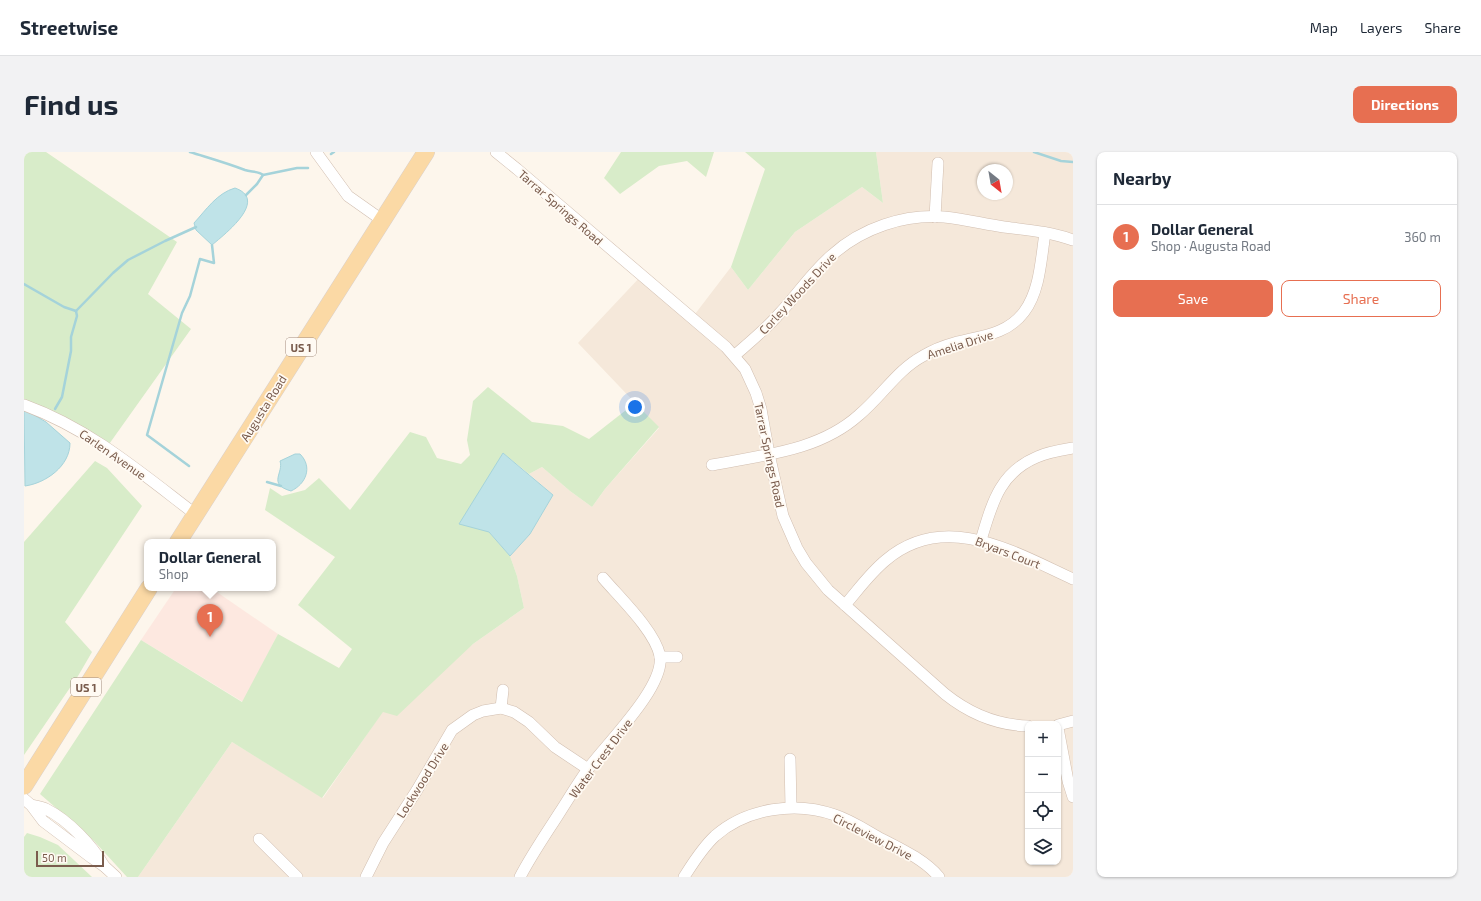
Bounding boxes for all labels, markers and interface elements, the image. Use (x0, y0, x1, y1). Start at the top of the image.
text: Streetwise (20, 16, 118, 39)
text: Map (1310, 19, 1338, 36)
text: Layers (1360, 19, 1402, 36)
text: Share (1424, 19, 1461, 36)
button: Directions (1353, 86, 1457, 123)
text: Find us (24, 87, 118, 121)
north arrow (977, 164, 1013, 200)
street label: Tarrar Springs Road (516, 166, 606, 248)
text: Nearby (1113, 168, 1171, 188)
text: Dollar General (1151, 220, 1253, 238)
text: 1 (1123, 229, 1129, 245)
text: 360 m (1404, 229, 1441, 245)
text: Shop · Augusta Road (1151, 238, 1271, 254)
street label: Corley Woods Drive (756, 249, 838, 337)
button: Save (1113, 280, 1273, 317)
button: Share (1281, 280, 1441, 317)
street label: Amelia Drive (925, 327, 995, 361)
road number: US 1 (286, 338, 316, 356)
street label: Augusta Road (237, 372, 289, 444)
your location (625, 397, 645, 417)
street label: Tarrar Springs Road (752, 401, 788, 509)
street label: Carlen Avenue (77, 426, 149, 482)
street label: Bryars Court (973, 533, 1043, 571)
popup (144, 539, 276, 591)
text: Dollar General (159, 548, 261, 566)
text: Shop (159, 566, 189, 582)
pin: 1 (197, 604, 223, 637)
road number: US 1 (71, 678, 101, 696)
street label: Water Crest Drive (566, 716, 634, 800)
map controls (1025, 721, 1061, 865)
button: + (1025, 721, 1061, 757)
street label: Lockwood Drive (393, 740, 451, 820)
button: − (1025, 757, 1061, 793)
button: locate (1025, 793, 1061, 829)
street label: Circleview Drive (831, 810, 915, 862)
button: layers (1025, 829, 1061, 865)
scale bar (36, 849, 104, 868)
text: 50 m (42, 851, 67, 864)

